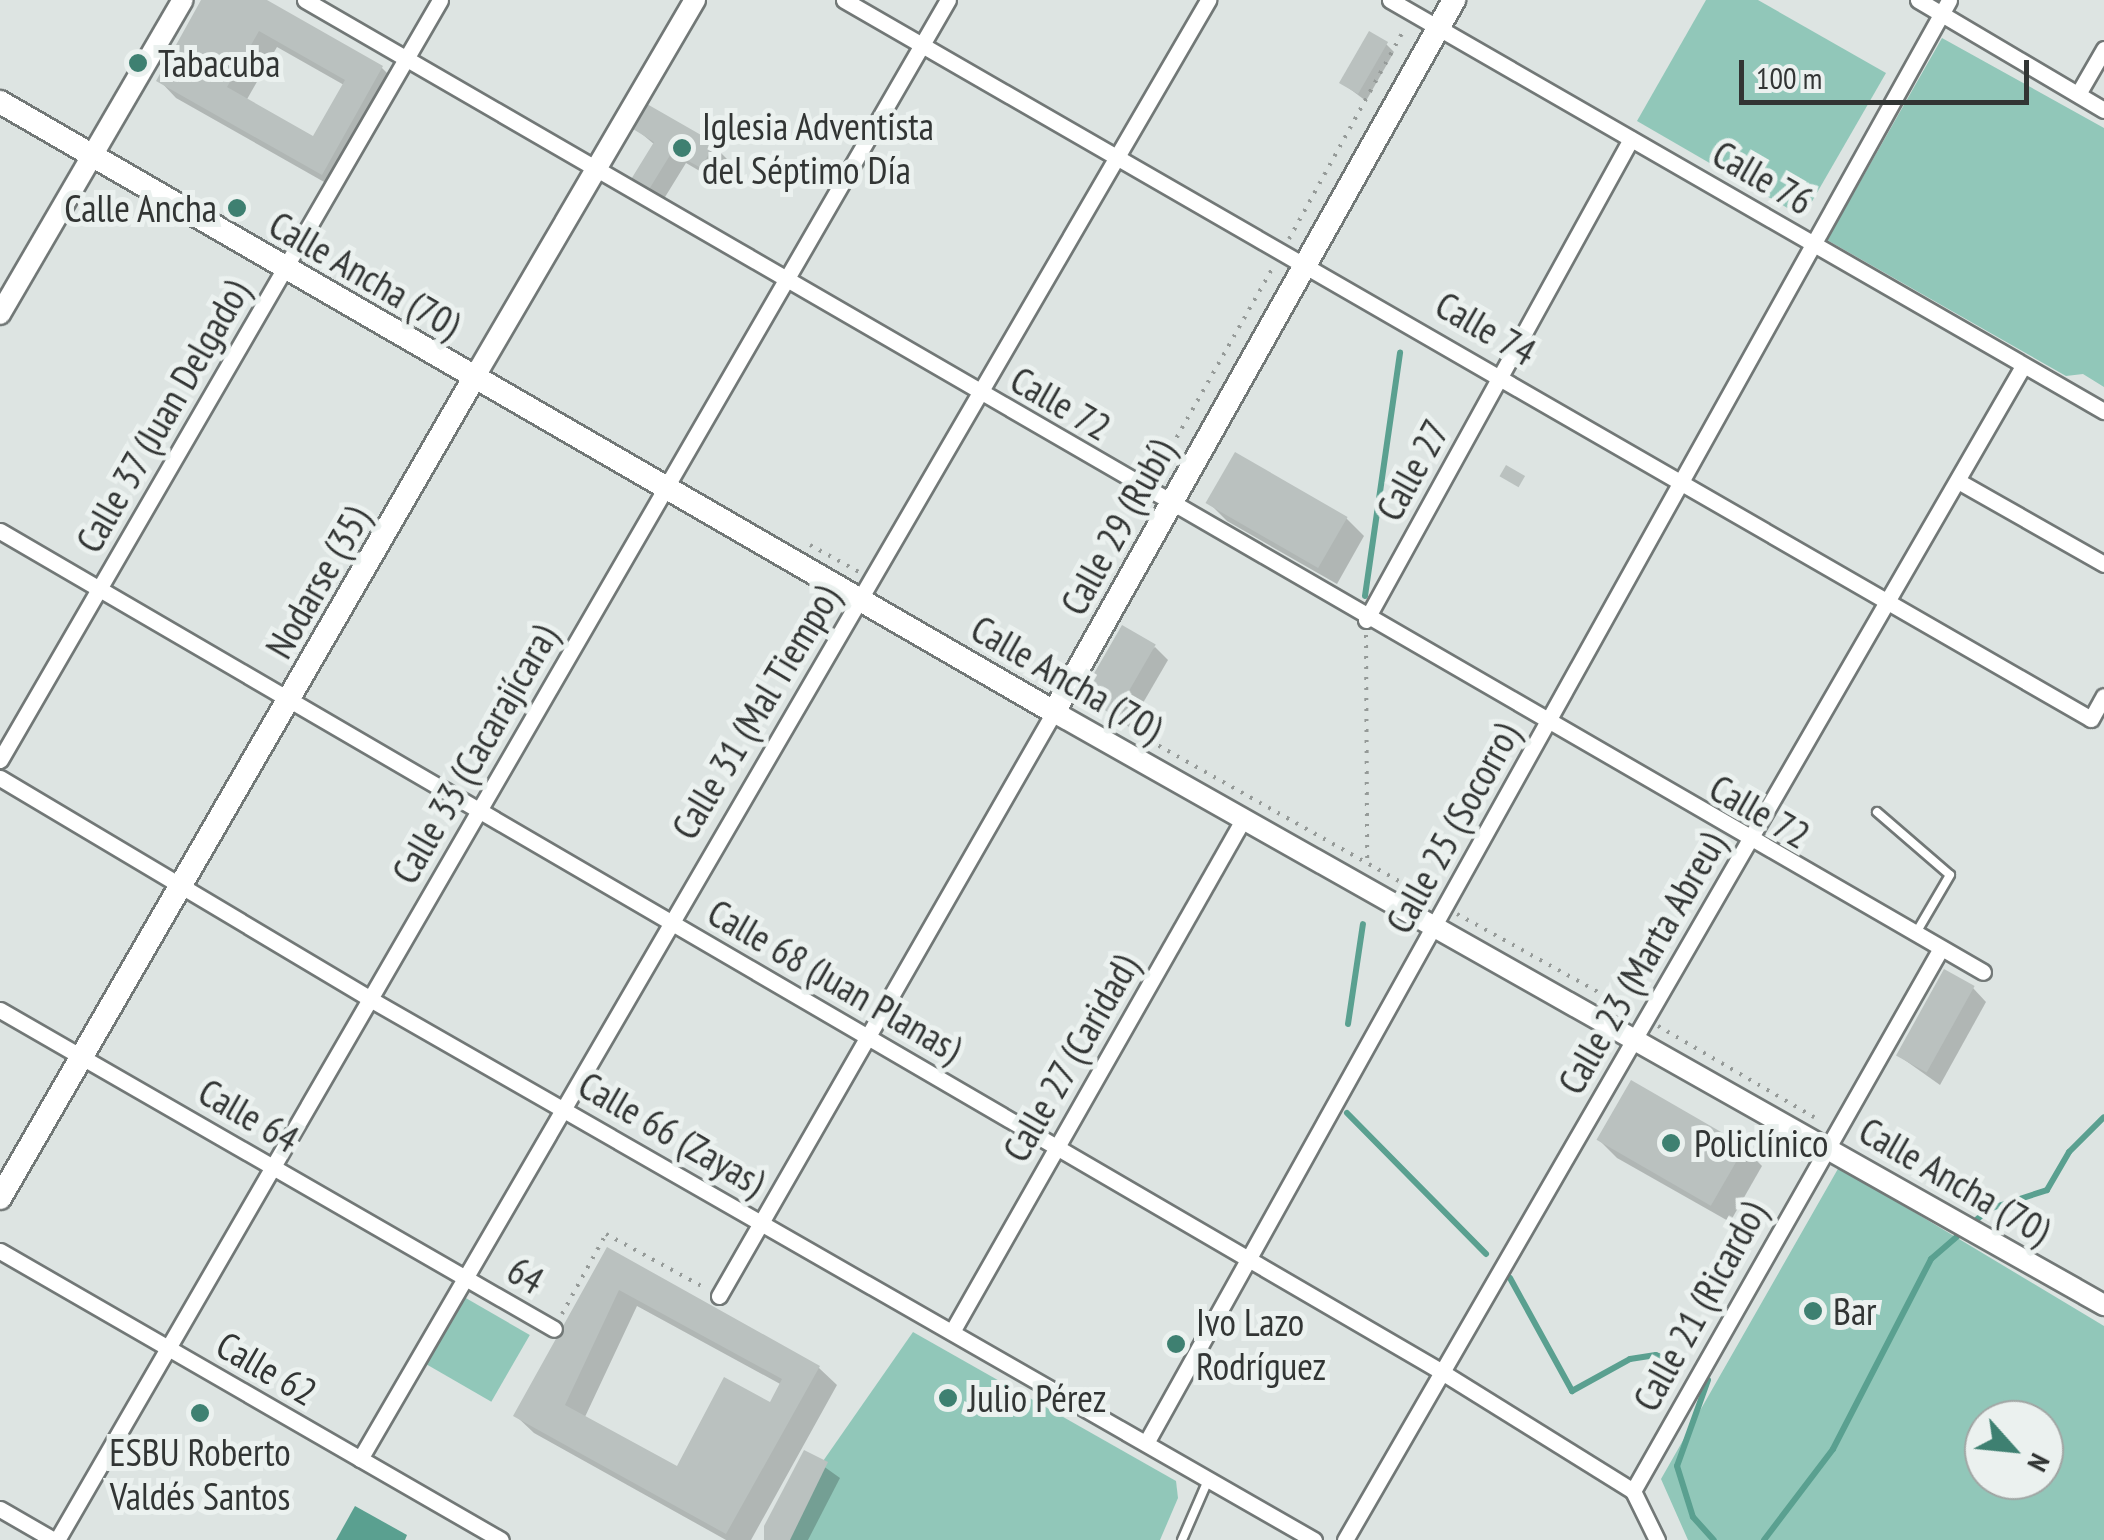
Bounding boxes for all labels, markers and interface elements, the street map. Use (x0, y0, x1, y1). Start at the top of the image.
place label: Tabacuba (158, 40, 280, 86)
scale bar (1744, 40, 2034, 102)
marker: Tabacuba (127, 52, 149, 74)
text: 100 m (1756, 58, 1822, 97)
place label: Iglesia Adventista del Séptimo Día (702, 103, 935, 192)
street label: Calle 76 (1705, 130, 1821, 224)
marker: Iglesia Adventista del Séptimo Día (671, 137, 693, 159)
place label: Calle Ancha (63, 185, 217, 231)
marker: Calle Ancha (226, 197, 248, 219)
street label: Calle Ancha (70) (261, 201, 469, 347)
street label: Calle 37 (Juan Delgado) (65, 271, 259, 561)
street label: Calle 74 (1428, 281, 1544, 375)
street label: Calle 72 (1003, 356, 1119, 450)
street label: Calle 27 (1366, 412, 1458, 528)
street label: Calle 29 (Rubí) (1050, 432, 1184, 622)
street label: Nodarse (35) (255, 498, 379, 666)
street label: Calle 31 (Mal Tiempo) (661, 577, 849, 847)
street label: Calle Ancha (70) (963, 605, 1171, 751)
street label: Calle 33 (Cacarajícara) (382, 617, 566, 891)
street label: Calle 25 (Socorro) (1376, 715, 1528, 941)
street label: Calle 72 (1702, 764, 1818, 858)
street label: Calle 23 (Marta Abreu) (1547, 824, 1735, 1102)
street label: Calle 68 (Juan Planas) (700, 889, 970, 1071)
street label: Calle 27 (Caridad) (992, 946, 1148, 1170)
street label: Calle 66 (Zayas) (571, 1061, 773, 1205)
street label: Calle 64 (191, 1068, 307, 1162)
street label: Calle Ancha (70) (1851, 1107, 2059, 1253)
place label: Policlínico (1694, 1120, 1828, 1166)
marker: Policlínico (1658, 1130, 1684, 1156)
street label: Calle 21 (Ricardo) (1623, 1193, 1775, 1419)
street label: 64 (500, 1247, 552, 1303)
place label: Bar (1833, 1288, 1877, 1334)
place label: Ivo Lazo Rodríguez (1196, 1299, 1326, 1388)
marker: Bar (1802, 1300, 1824, 1322)
street label: Calle 62 (209, 1321, 325, 1415)
marker: Ivo Lazo Rodríguez (1165, 1333, 1187, 1355)
place label: Julio Pérez (968, 1375, 1106, 1421)
marker: Julio Pérez (937, 1387, 959, 1409)
north arrow (1964, 1400, 2064, 1500)
marker: ESBU Roberto Valdés Santos (189, 1402, 211, 1424)
place label: ESBU Roberto Valdés Santos (109, 1429, 291, 1518)
text: N (2019, 1448, 2059, 1478)

